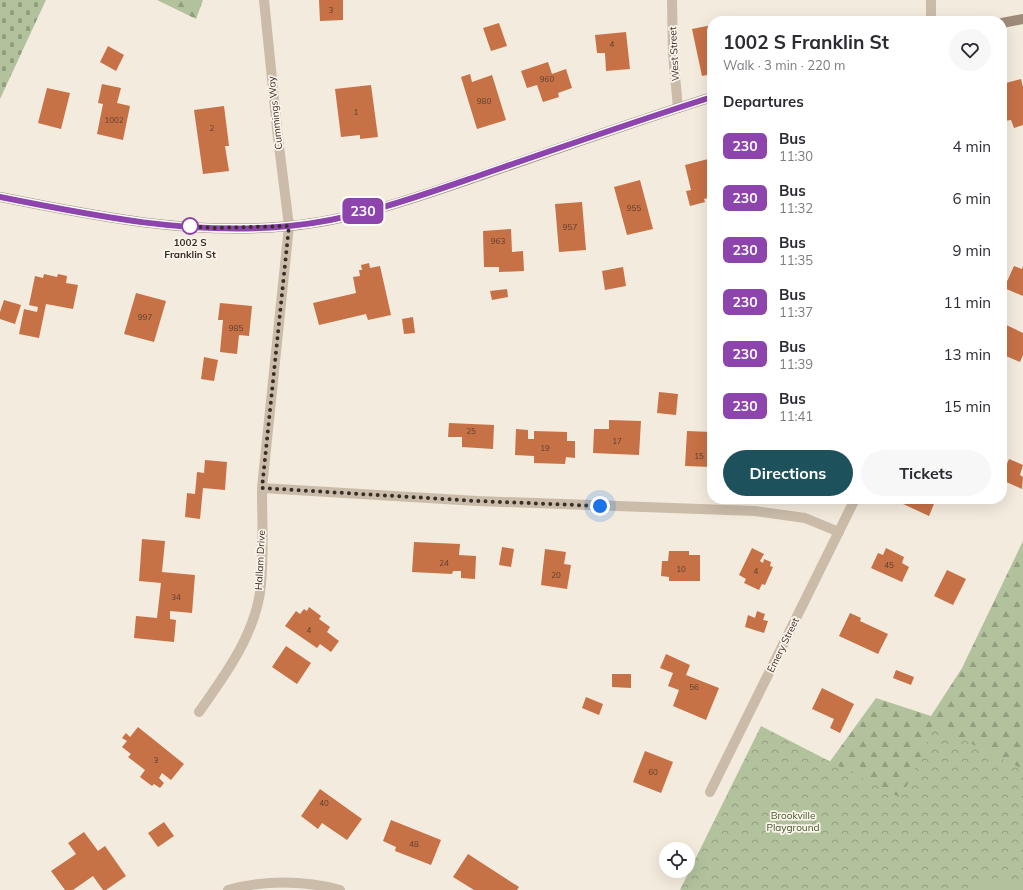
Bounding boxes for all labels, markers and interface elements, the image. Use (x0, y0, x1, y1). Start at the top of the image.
house number: 3 (329, 5, 334, 15)
street label: West Street (666, 26, 682, 82)
button: heart (949, 29, 991, 71)
text: 1002 S Franklin St (723, 30, 889, 54)
house number: 4 (610, 39, 615, 49)
text: Walk · 3 min · 220 m (723, 57, 845, 73)
house number: 960 (540, 74, 554, 84)
street label: Cummings Way (265, 75, 285, 150)
text: Departures (723, 92, 804, 111)
house number: 980 (477, 96, 491, 106)
house number: 1 (354, 107, 359, 117)
house number: 1002 (104, 115, 124, 125)
house number: 2 (210, 123, 215, 133)
text: Bus (779, 129, 806, 148)
text: 230 (732, 137, 758, 155)
text: 4 min (953, 137, 991, 156)
text: 11:30 (779, 148, 813, 164)
text: Bus (779, 181, 806, 200)
text: 230 (732, 189, 758, 207)
text: 6 min (953, 189, 991, 208)
line badge: 230 (340, 198, 386, 224)
text: 11:32 (779, 200, 813, 216)
text: 230 (350, 202, 376, 220)
house number: 955 (627, 203, 641, 213)
marker: 1002 S Franklin St (181, 217, 199, 235)
house number: 957 (563, 222, 577, 232)
text: Bus (779, 233, 806, 252)
place label: 1002 S Franklin St (164, 236, 216, 261)
house number: 963 (491, 236, 505, 246)
text: 230 (732, 241, 758, 259)
text: 9 min (953, 241, 991, 260)
text: 11:35 (779, 252, 813, 268)
text: Bus (779, 285, 806, 304)
text: 230 (732, 293, 758, 311)
text: 11 min (944, 293, 991, 312)
text: 11:37 (779, 304, 813, 320)
house number: 997 (138, 312, 152, 322)
house number: 985 (229, 323, 243, 333)
text: Bus (779, 337, 806, 356)
text: 230 (732, 345, 758, 363)
text: 13 min (944, 345, 991, 364)
text: 11:39 (779, 356, 813, 372)
text: Bus (779, 389, 806, 408)
text: 230 (732, 397, 758, 415)
text: 15 min (944, 397, 991, 416)
text: 11:41 (779, 408, 813, 424)
house number: 25 (466, 426, 476, 436)
house number: 17 (612, 436, 622, 446)
house number: 19 (540, 443, 550, 453)
button: Directions (723, 450, 853, 496)
button: Tickets (861, 450, 991, 496)
house number: 15 (694, 451, 704, 461)
your location (590, 496, 610, 516)
street label: Hallam Drive (252, 530, 268, 590)
house number: 24 (439, 558, 449, 568)
house number: 45 (884, 560, 894, 570)
house number: 10 (676, 564, 686, 574)
house number: 4 (754, 566, 759, 576)
house number: 20 (551, 570, 561, 580)
house number: 34 (171, 592, 181, 602)
street label: Emery Street (764, 615, 802, 675)
house number: 4 (307, 625, 312, 635)
house number: 56 (689, 682, 699, 692)
house number: 3 (154, 755, 159, 765)
house number: 60 (648, 767, 658, 777)
house number: 40 (319, 798, 329, 808)
park label: Brookville Playground (766, 809, 820, 834)
house number: 48 (409, 839, 419, 849)
map controls (659, 842, 695, 878)
button: locate (659, 842, 695, 878)

